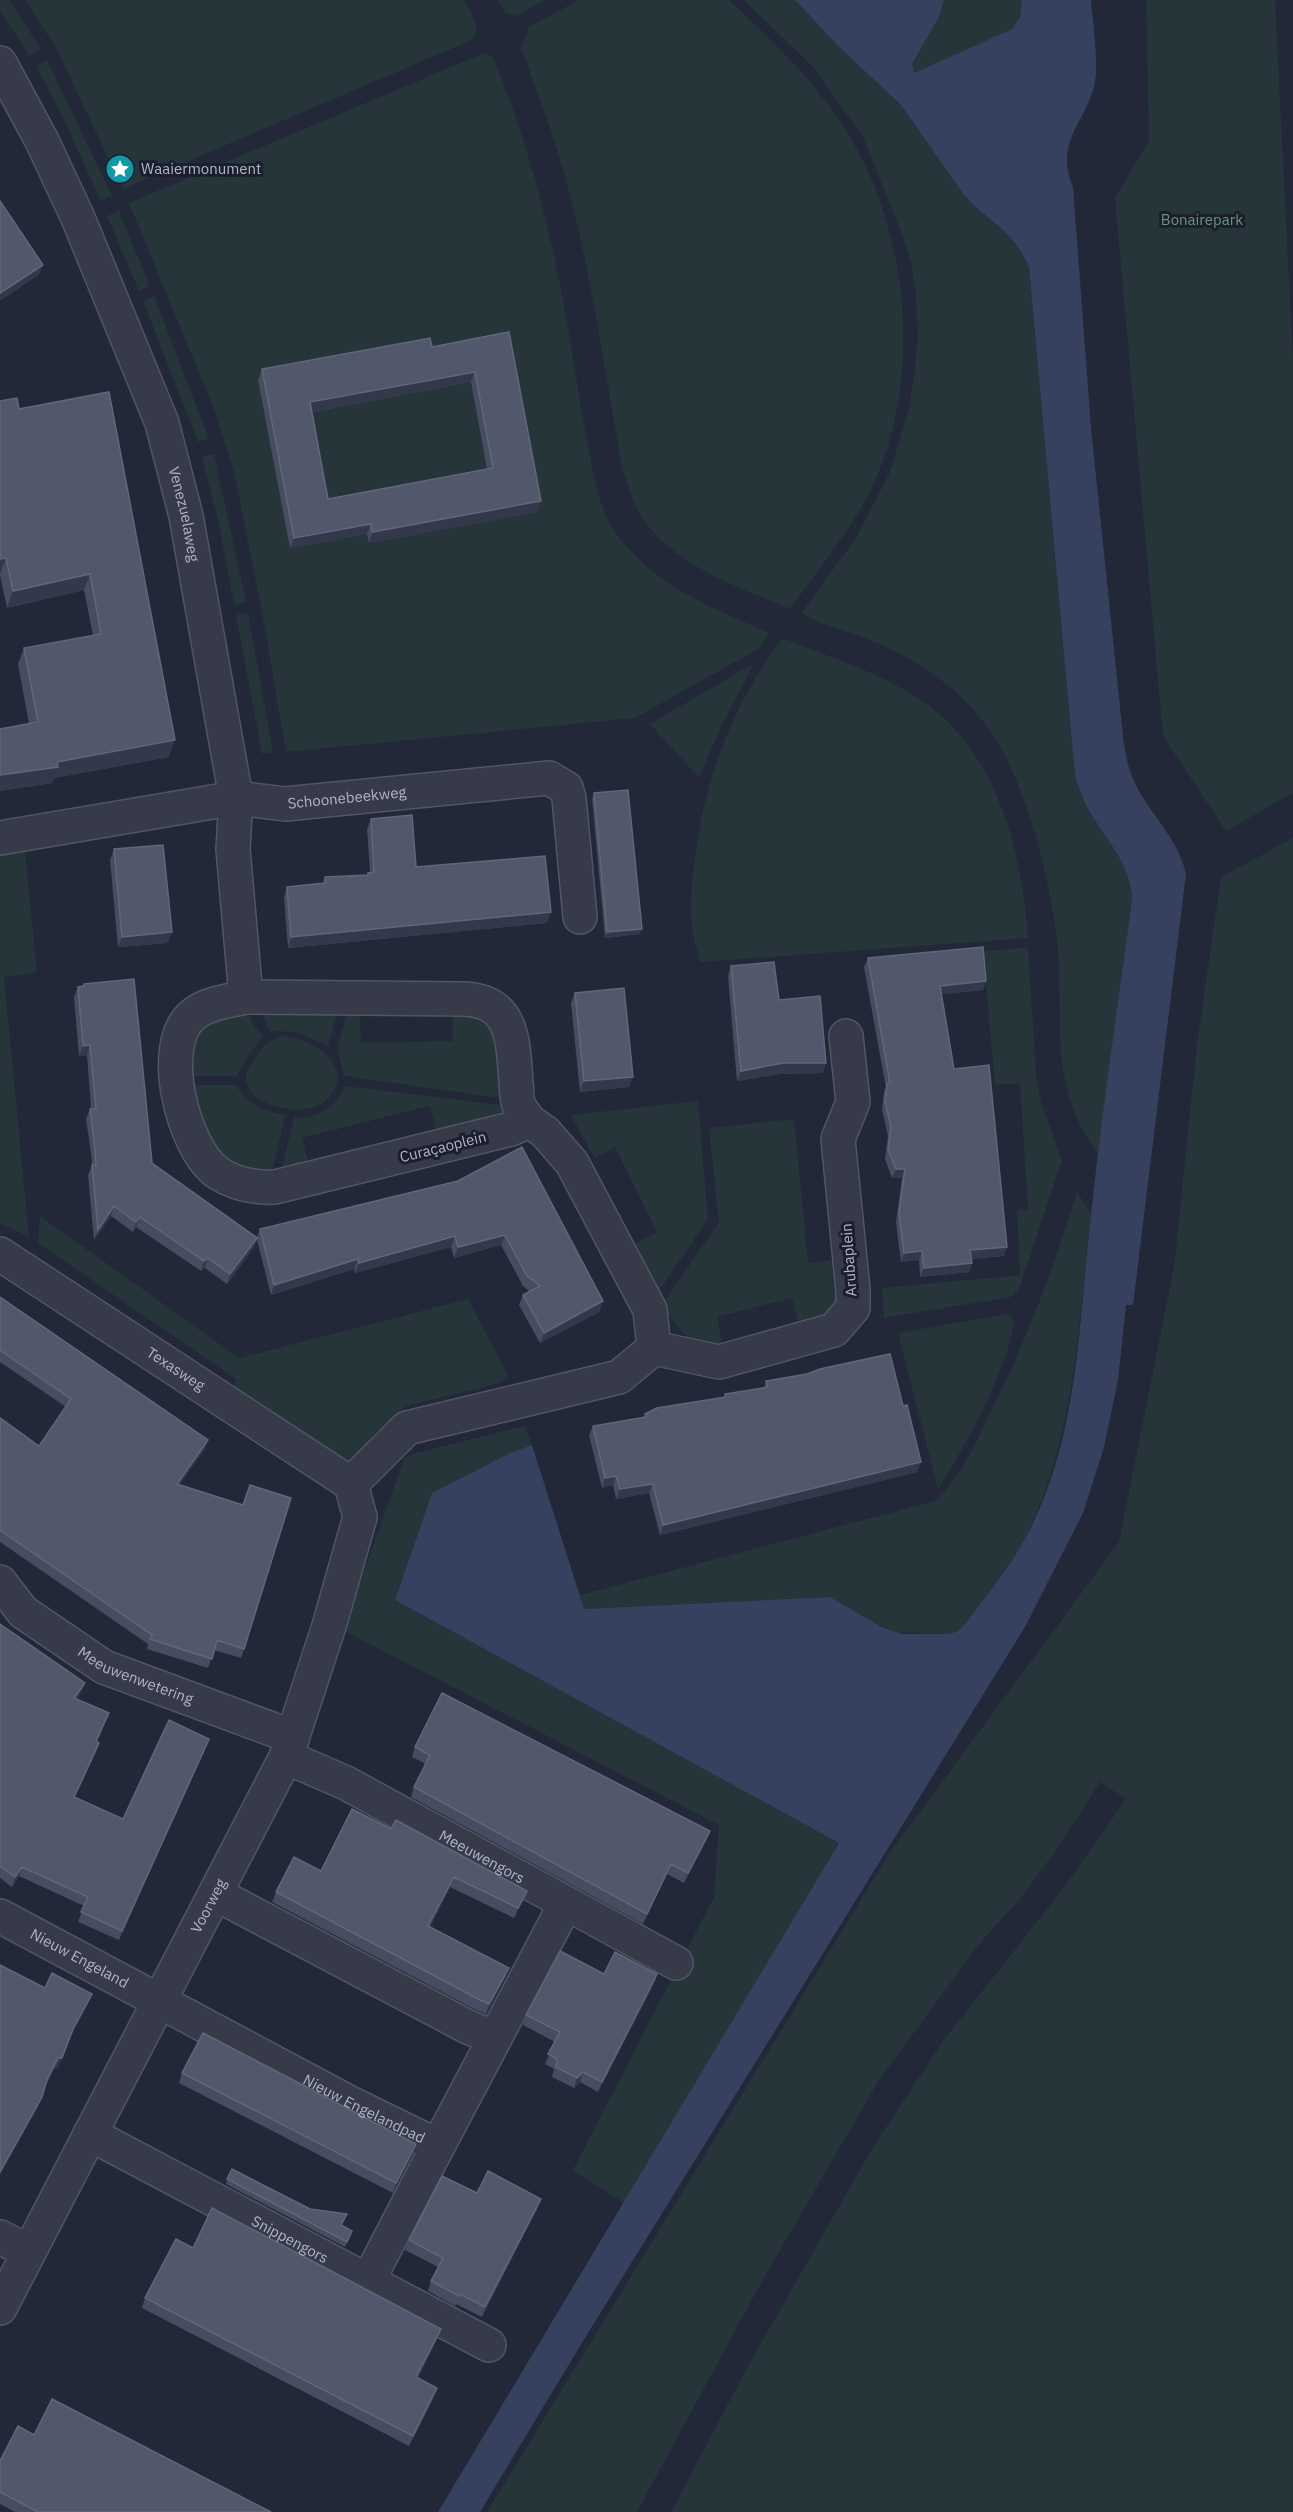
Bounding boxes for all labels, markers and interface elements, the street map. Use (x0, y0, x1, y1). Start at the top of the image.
place icon: Waaiermonument (104, 153, 136, 185)
place label: Waaiermonument (141, 159, 261, 178)
park label: Bonairepark (1161, 210, 1243, 229)
street label: Venezuelaweg (165, 464, 204, 563)
street label: Schoonebeekweg (287, 782, 407, 813)
street label: Curaçaoplein (398, 1127, 488, 1166)
street label: Arubaplein (836, 1223, 861, 1297)
street label: Texasweg (143, 1343, 209, 1395)
street label: Meeuwenwetering (74, 1642, 196, 1708)
street label: Meeuwengors (436, 1826, 528, 1888)
street label: Voorweg (186, 1875, 230, 1936)
street label: Nieuw Engeland (27, 1924, 132, 1992)
street label: Nieuw Engelandpad (300, 2070, 428, 2147)
street label: Snippengors (248, 2211, 332, 2267)

